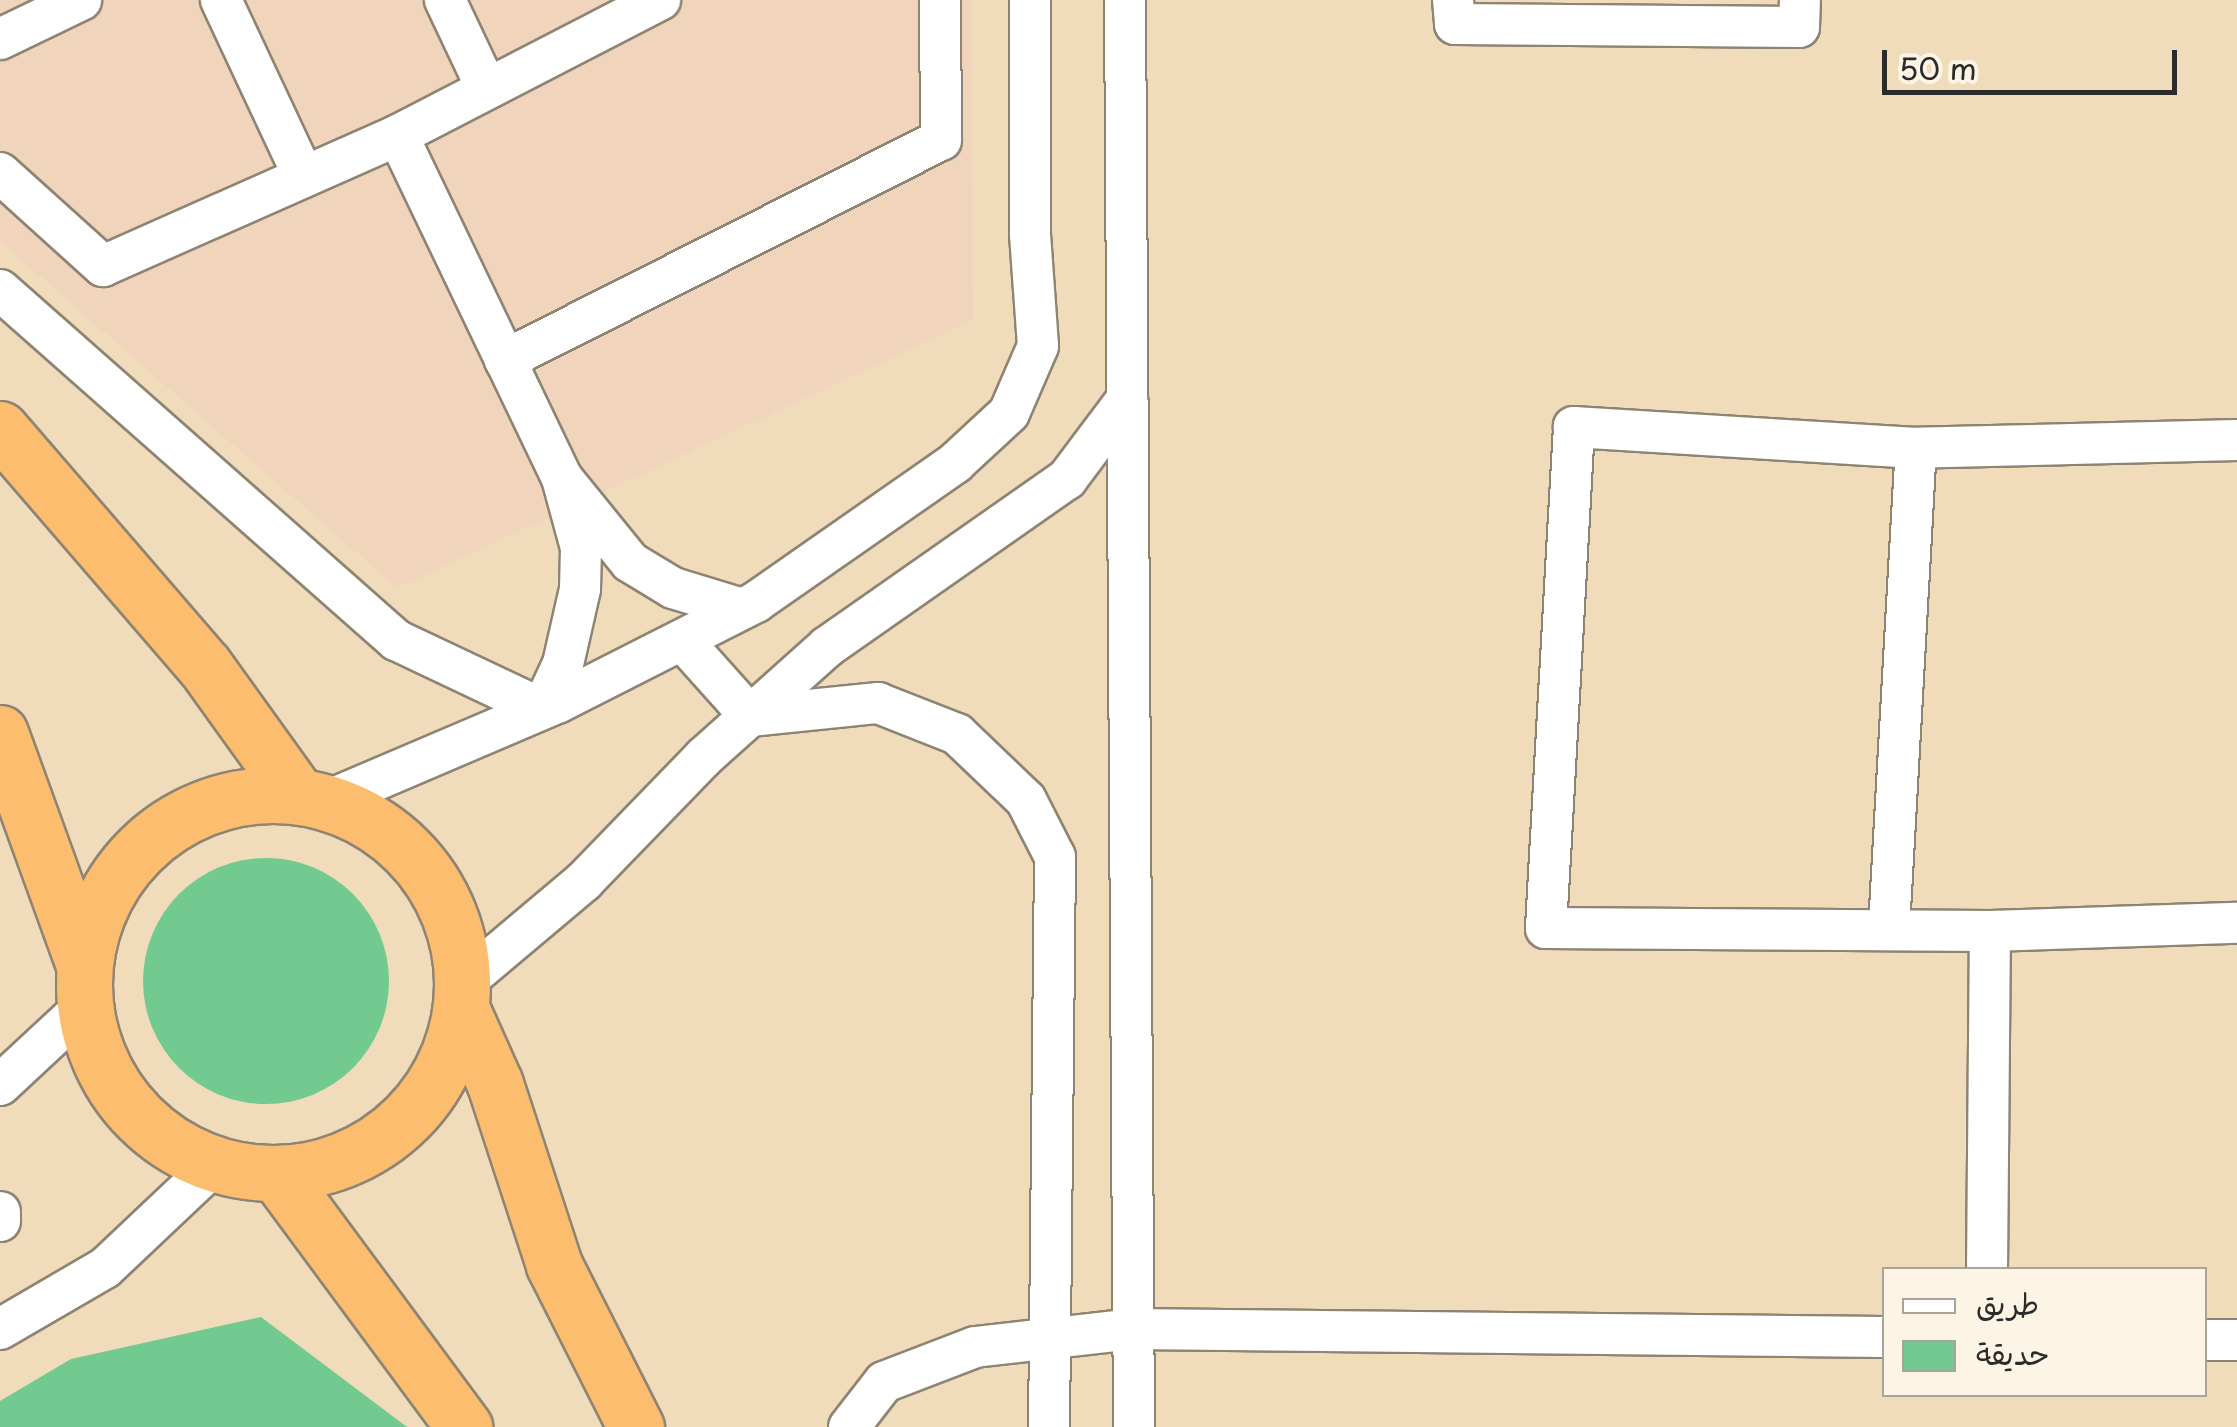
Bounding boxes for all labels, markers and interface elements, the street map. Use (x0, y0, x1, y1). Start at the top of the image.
scale bar (1887, 30, 2182, 92)
text: 50 m (1899, 45, 1977, 90)
legend (1882, 1267, 2207, 1397)
text: طريق (1976, 1280, 2039, 1325)
text: حديقة (1976, 1330, 2050, 1375)

